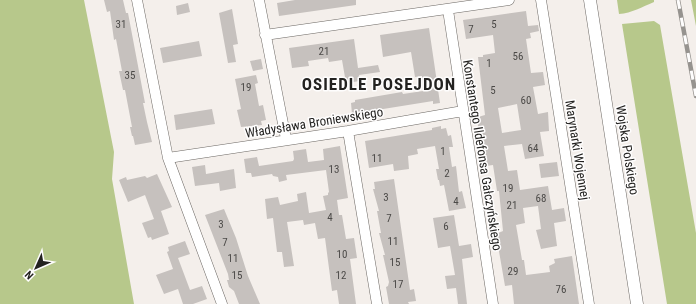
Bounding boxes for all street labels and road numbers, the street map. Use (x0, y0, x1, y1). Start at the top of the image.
street label: Konstantego Ildefonsa Gałczyńskiego (460, 59, 505, 252)
street label: Marynarki Wojennej (562, 99, 593, 201)
street label: Władysława Broniewskiego (244, 104, 384, 141)
street label: Wojska Polskiego (613, 104, 642, 196)

